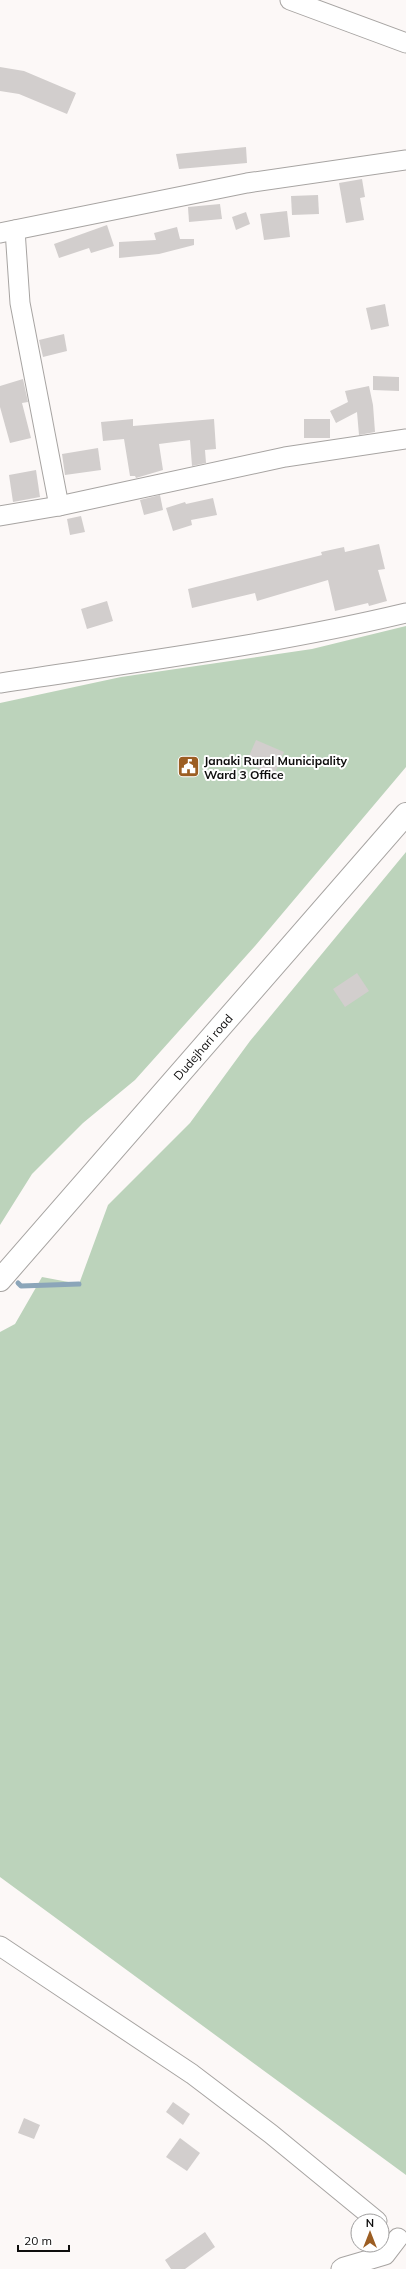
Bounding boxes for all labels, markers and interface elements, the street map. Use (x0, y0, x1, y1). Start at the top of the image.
place label: Janaki Rural Municipality Ward 3 Office (204, 753, 348, 782)
public building icon: Janaki Rural Municipality Ward 3 Office (176, 754, 202, 780)
street label: Dudejhari road (170, 1011, 236, 1083)
north arrow (350, 2213, 390, 2253)
text: N (366, 2216, 374, 2230)
scale bar (18, 2227, 69, 2253)
text: 20 m (24, 2233, 52, 2248)

